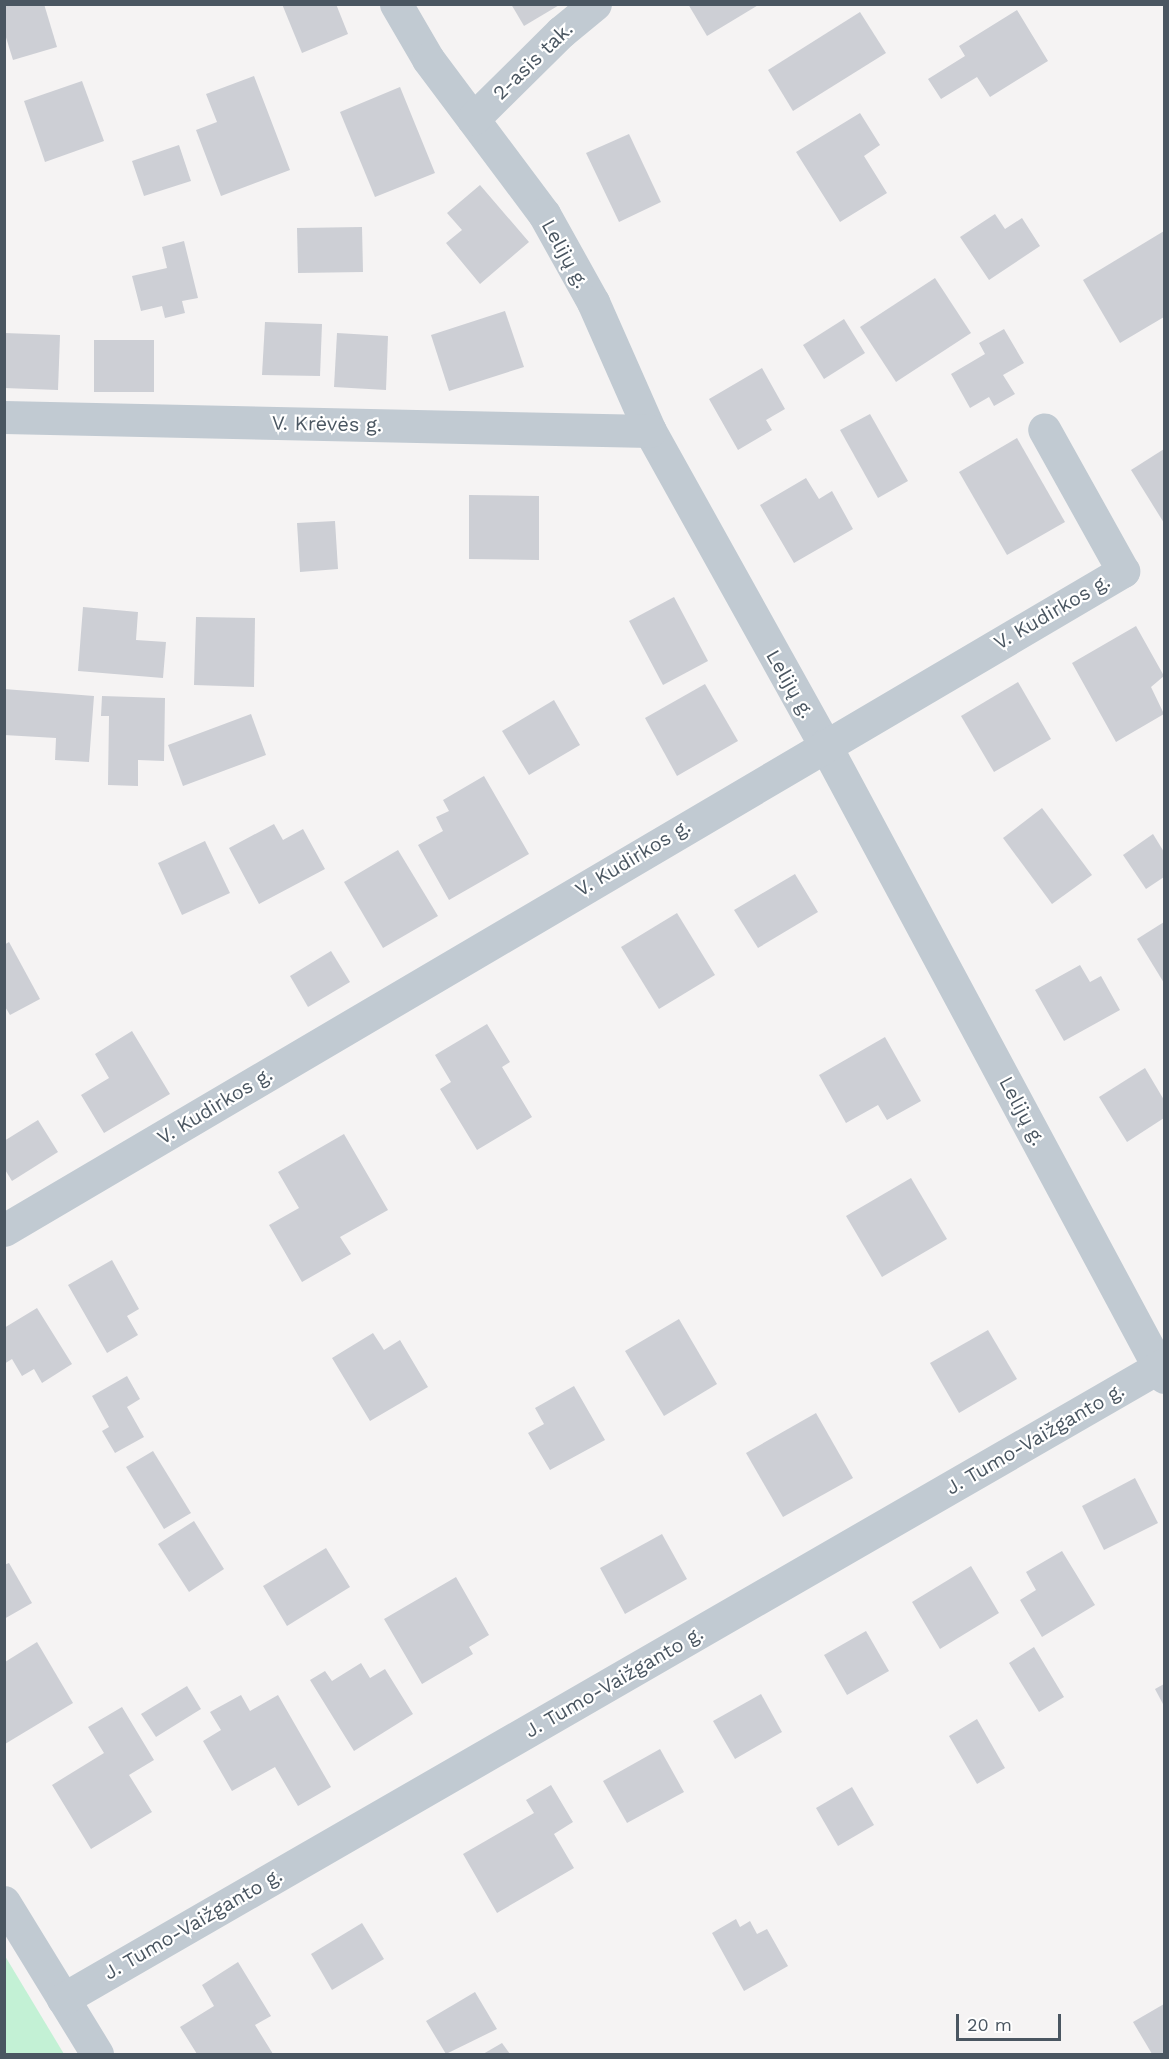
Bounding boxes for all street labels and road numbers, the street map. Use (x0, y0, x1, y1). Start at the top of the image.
street label: 2-asis tak. (488, 17, 578, 105)
street label: Lelijų g. (536, 215, 594, 293)
street label: V. Krėvės g. (272, 411, 382, 437)
street label: V. Kudirkos g. (990, 569, 1114, 655)
street label: Lelijų g. (761, 645, 819, 723)
street label: V. Kudirkos g. (571, 814, 695, 902)
street label: V. Kudirkos g. (153, 1062, 277, 1150)
street label: Lelijų g. (994, 1072, 1050, 1150)
street label: J. Tumo-Vaižganto g. (941, 1378, 1129, 1500)
street label: J. Tumo-Vaižganto g. (520, 1621, 708, 1743)
street label: J. Tumo-Vaižganto g. (99, 1863, 287, 1985)

